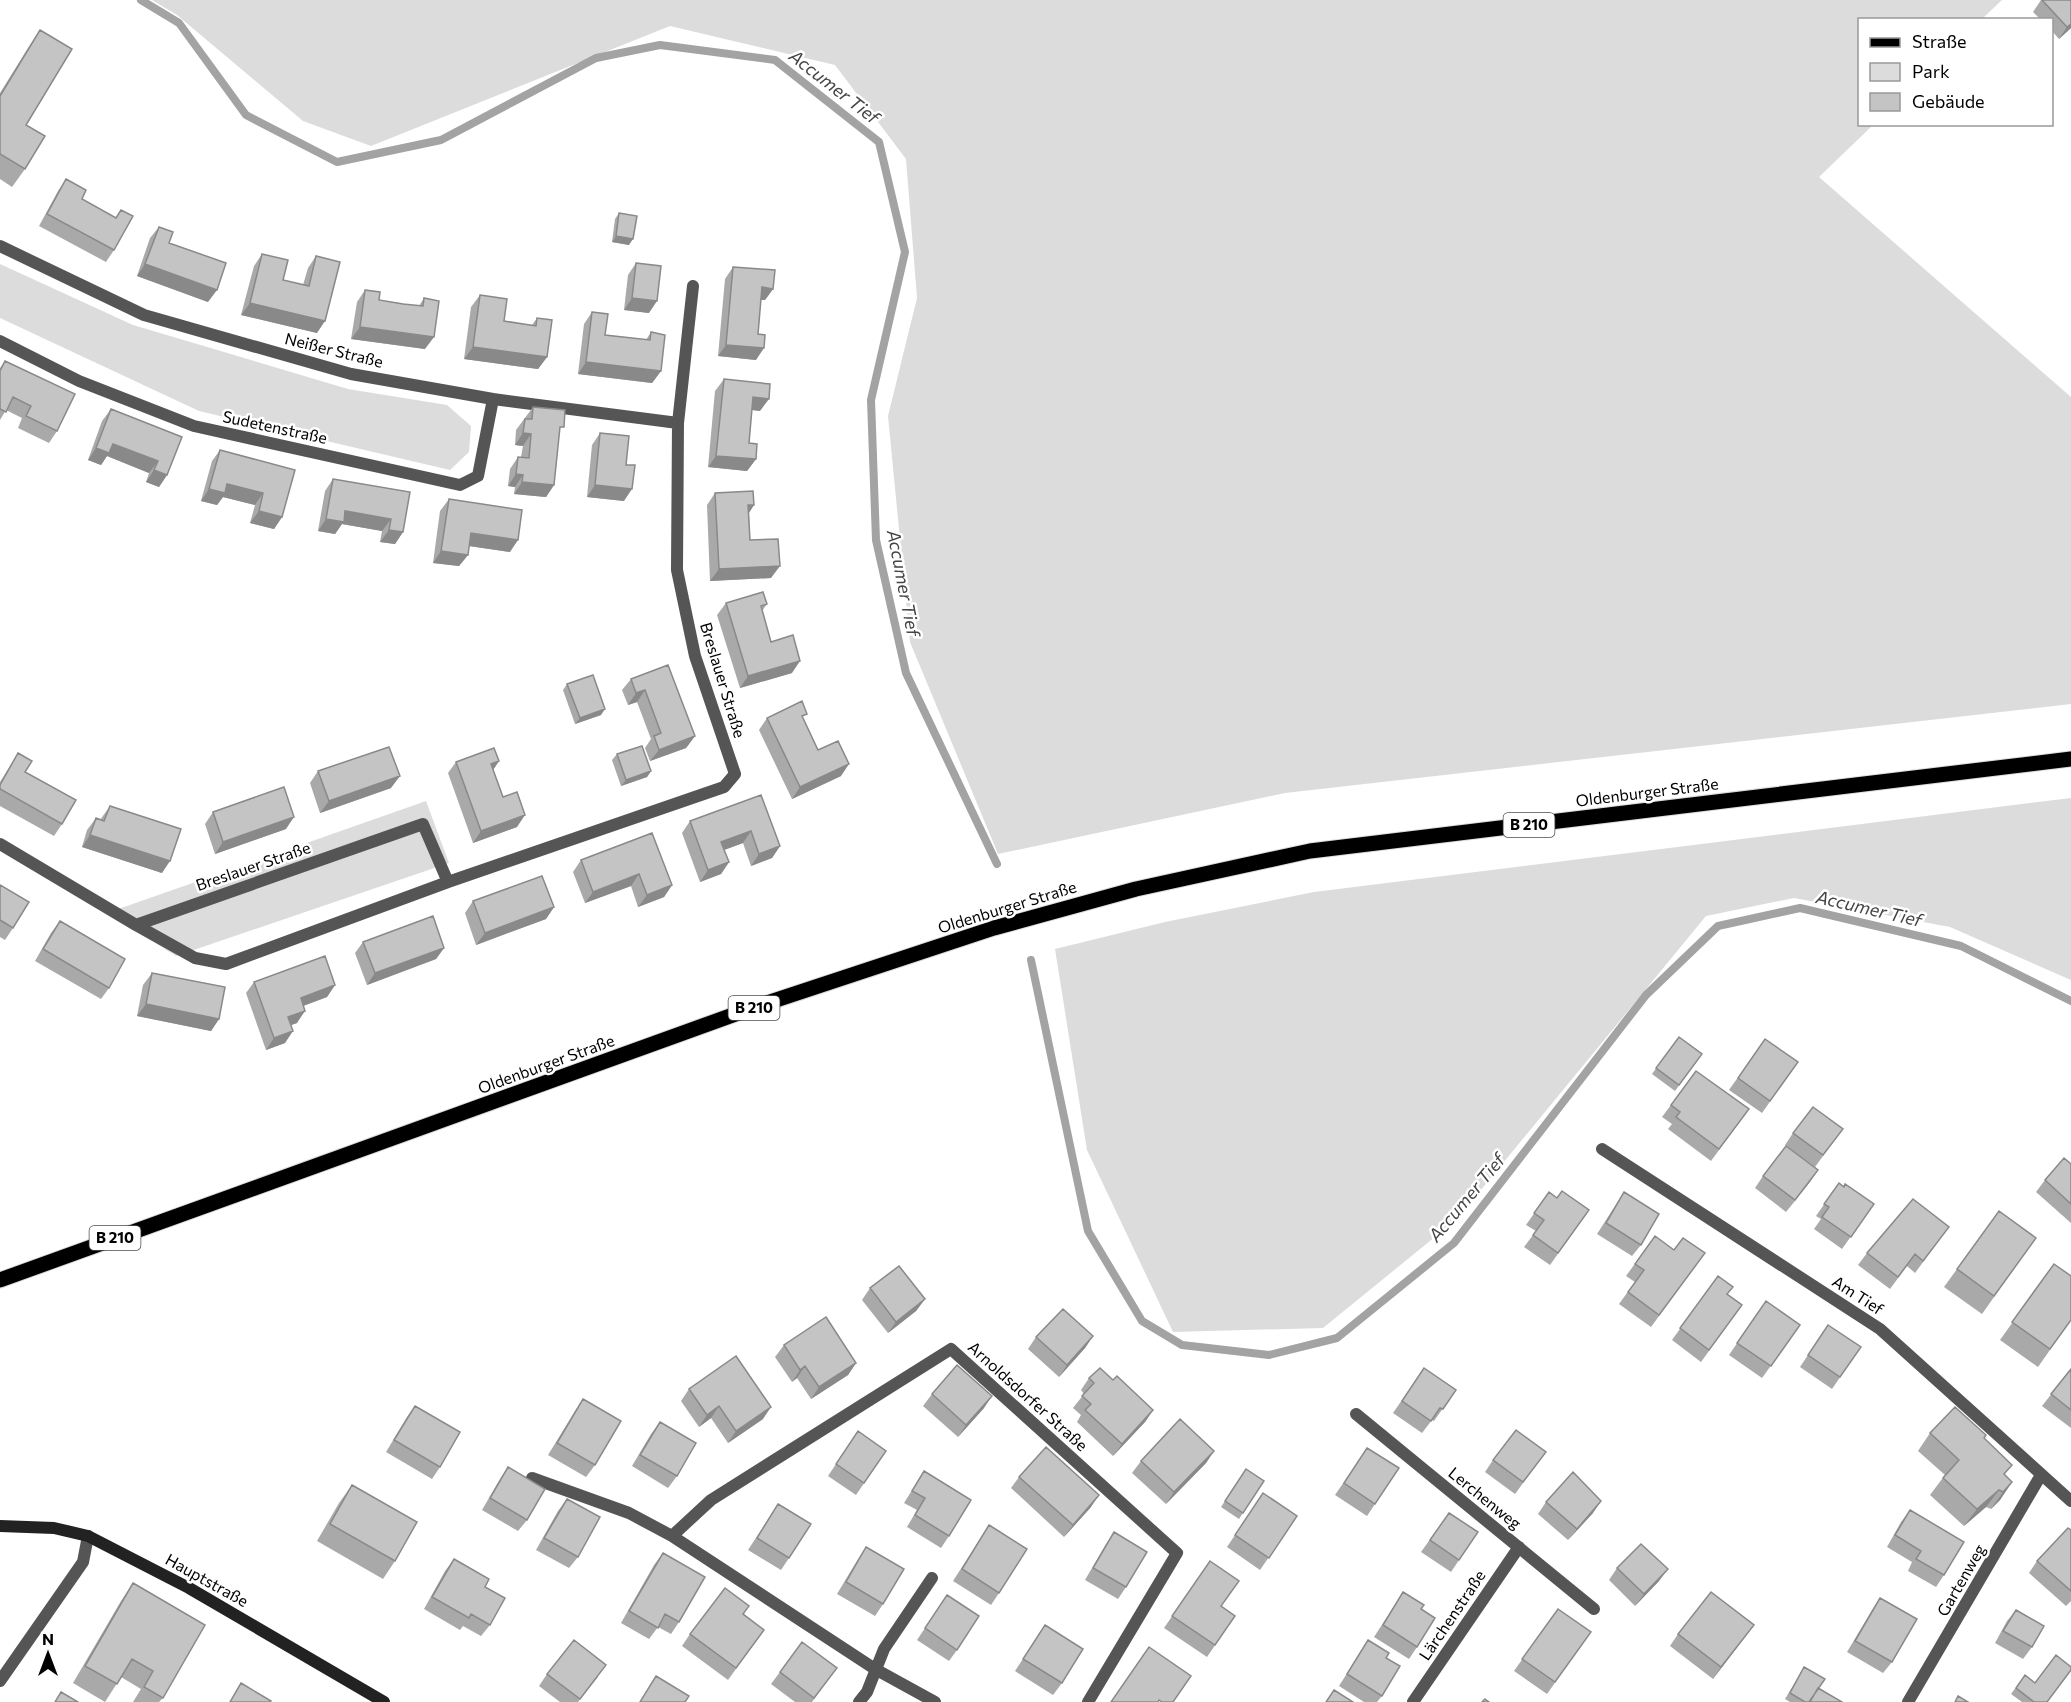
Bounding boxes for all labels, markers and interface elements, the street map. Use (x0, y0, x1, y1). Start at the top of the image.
legend (1858, 18, 2053, 126)
text: Straße (1912, 30, 1967, 52)
water label: Accumer Tief (784, 44, 885, 129)
text: Park (1912, 60, 1950, 82)
text: Gebäude (1912, 90, 1985, 112)
street label: Neißer Straße (283, 328, 385, 371)
street label: Sudetenstraße (221, 406, 329, 447)
water label: Accumer Tief (883, 527, 925, 640)
street label: Breslauer Straße (697, 620, 750, 740)
street label: Oldenburger Straße (1574, 773, 1719, 810)
road number: B 210 (1504, 813, 1555, 837)
street label: Breslauer Straße (193, 837, 313, 894)
street label: Oldenburger Straße (935, 876, 1078, 937)
water label: Accumer Tief (1813, 885, 1926, 931)
road number: B 210 (728, 996, 780, 1020)
street label: Oldenburger Straße (475, 1030, 617, 1097)
water label: Accumer Tief (1422, 1147, 1511, 1247)
road number: B 210 (90, 1226, 140, 1250)
street label: Am Tief (1829, 1271, 1888, 1318)
street label: Arnoldsdorfer Straße (965, 1337, 1092, 1454)
street label: Lerchenweg (1445, 1463, 1526, 1533)
street label: Gartenweg (1932, 1540, 1989, 1619)
street label: Hauptstraße (163, 1549, 252, 1610)
street label: Lärchenstraße (1414, 1566, 1489, 1663)
north arrow (18, 1624, 78, 1684)
text: N (42, 1629, 54, 1648)

